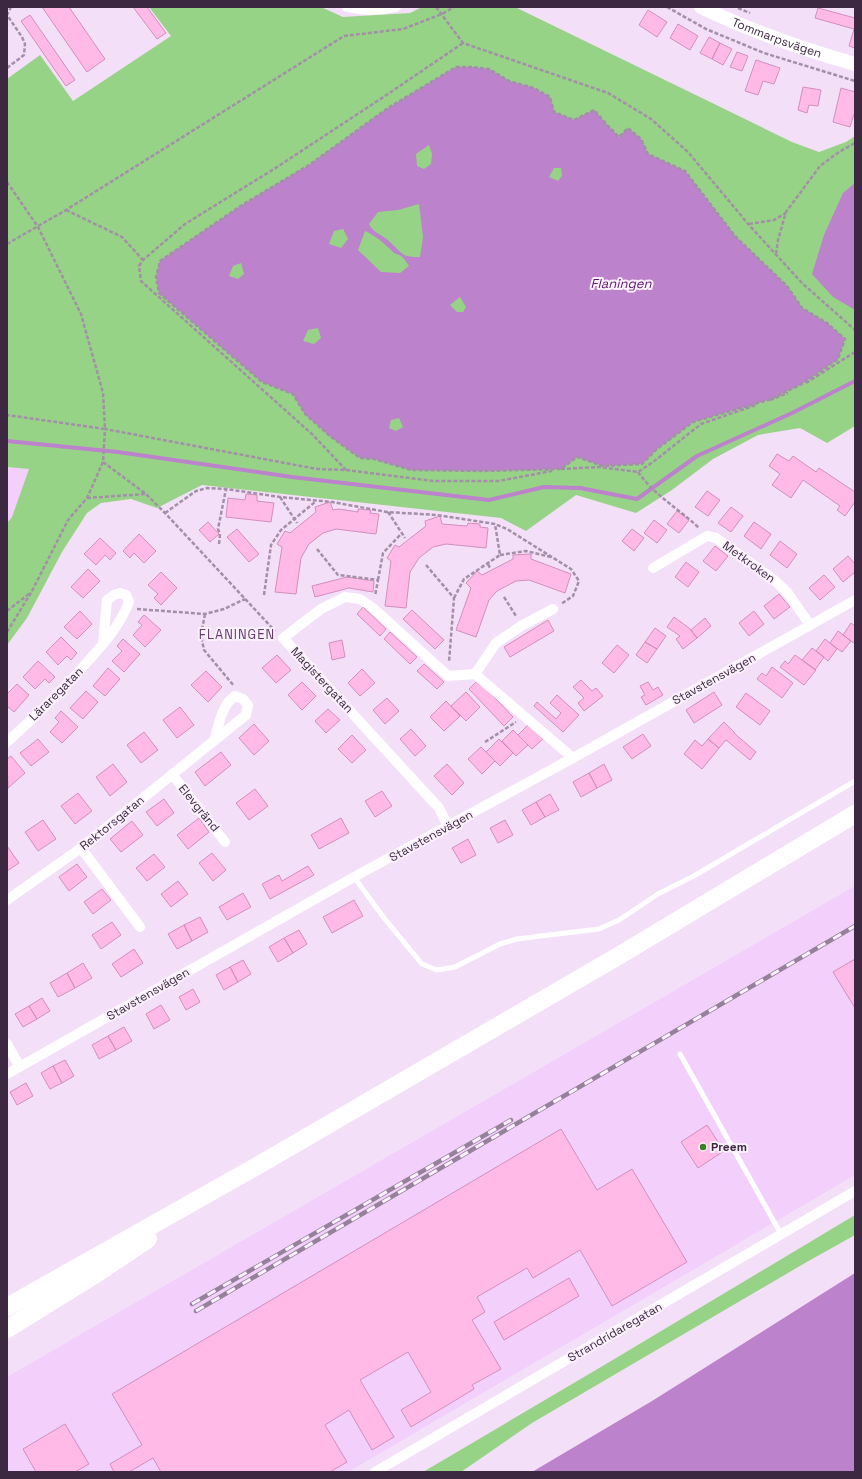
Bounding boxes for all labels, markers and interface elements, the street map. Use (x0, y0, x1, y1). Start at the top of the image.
street label: Tommarpsvägen (730, 14, 824, 62)
water label: Flaningen (591, 275, 652, 292)
street label: Metkroken (719, 537, 779, 587)
district label: FLANINGEN (199, 626, 275, 643)
street label: Magistergatan (287, 644, 357, 716)
street label: Stavstensvägen (669, 649, 759, 709)
street label: Läraregatan (26, 664, 86, 724)
street label: Elevgränd (175, 781, 223, 835)
street label: Rektorsgatan (76, 792, 148, 854)
street label: Stavstensvägen (386, 806, 476, 866)
street label: Stavstensvägen (104, 964, 192, 1024)
place label: Preem (711, 1139, 747, 1155)
marker: Preem (698, 1142, 708, 1152)
street label: Strandridaregatan (565, 1298, 665, 1366)

